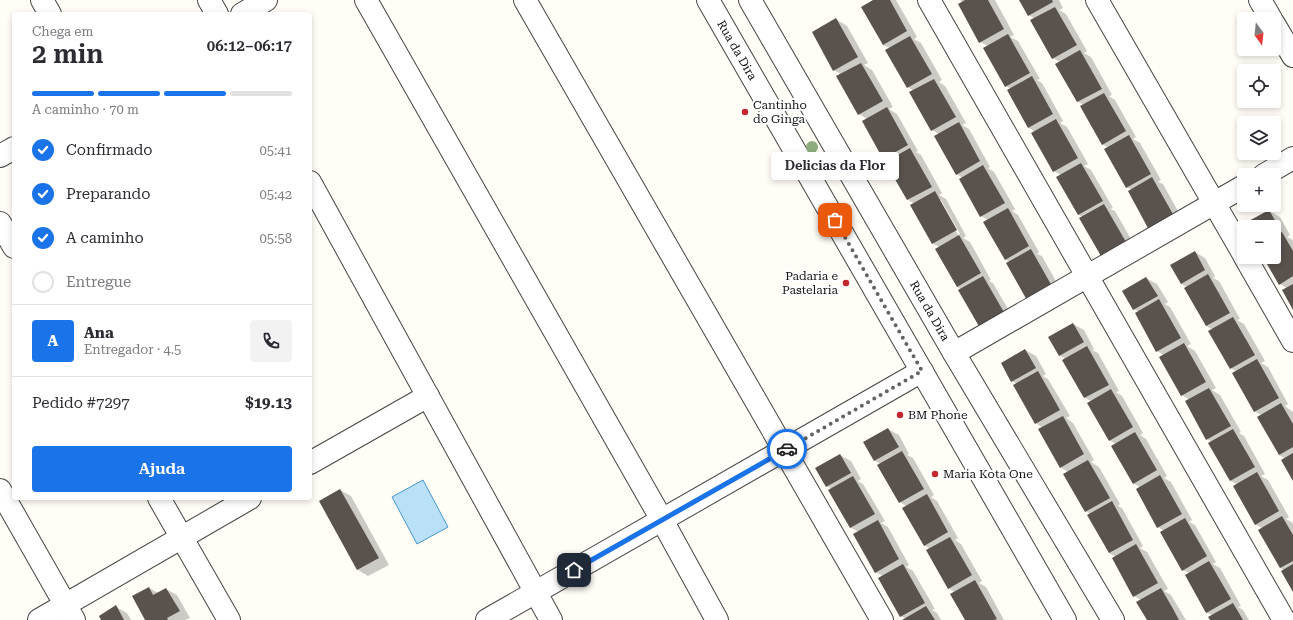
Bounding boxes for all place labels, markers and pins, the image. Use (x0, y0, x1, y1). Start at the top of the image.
place label: Cantinho do Ginga (753, 98, 807, 126)
marker: Cantinho do Ginga (740, 107, 750, 117)
callout: Delicias da Flor (771, 152, 899, 180)
pin (818, 203, 852, 237)
place label: Padaria e Pastelaria (782, 269, 838, 297)
marker: Padaria e Pastelaria (841, 278, 851, 288)
place label: BM Phone (908, 408, 968, 422)
marker: BM Phone (895, 410, 905, 420)
place label: Maria Kota One (943, 467, 1033, 481)
marker: Maria Kota One (930, 469, 940, 479)
pin (557, 553, 591, 587)

